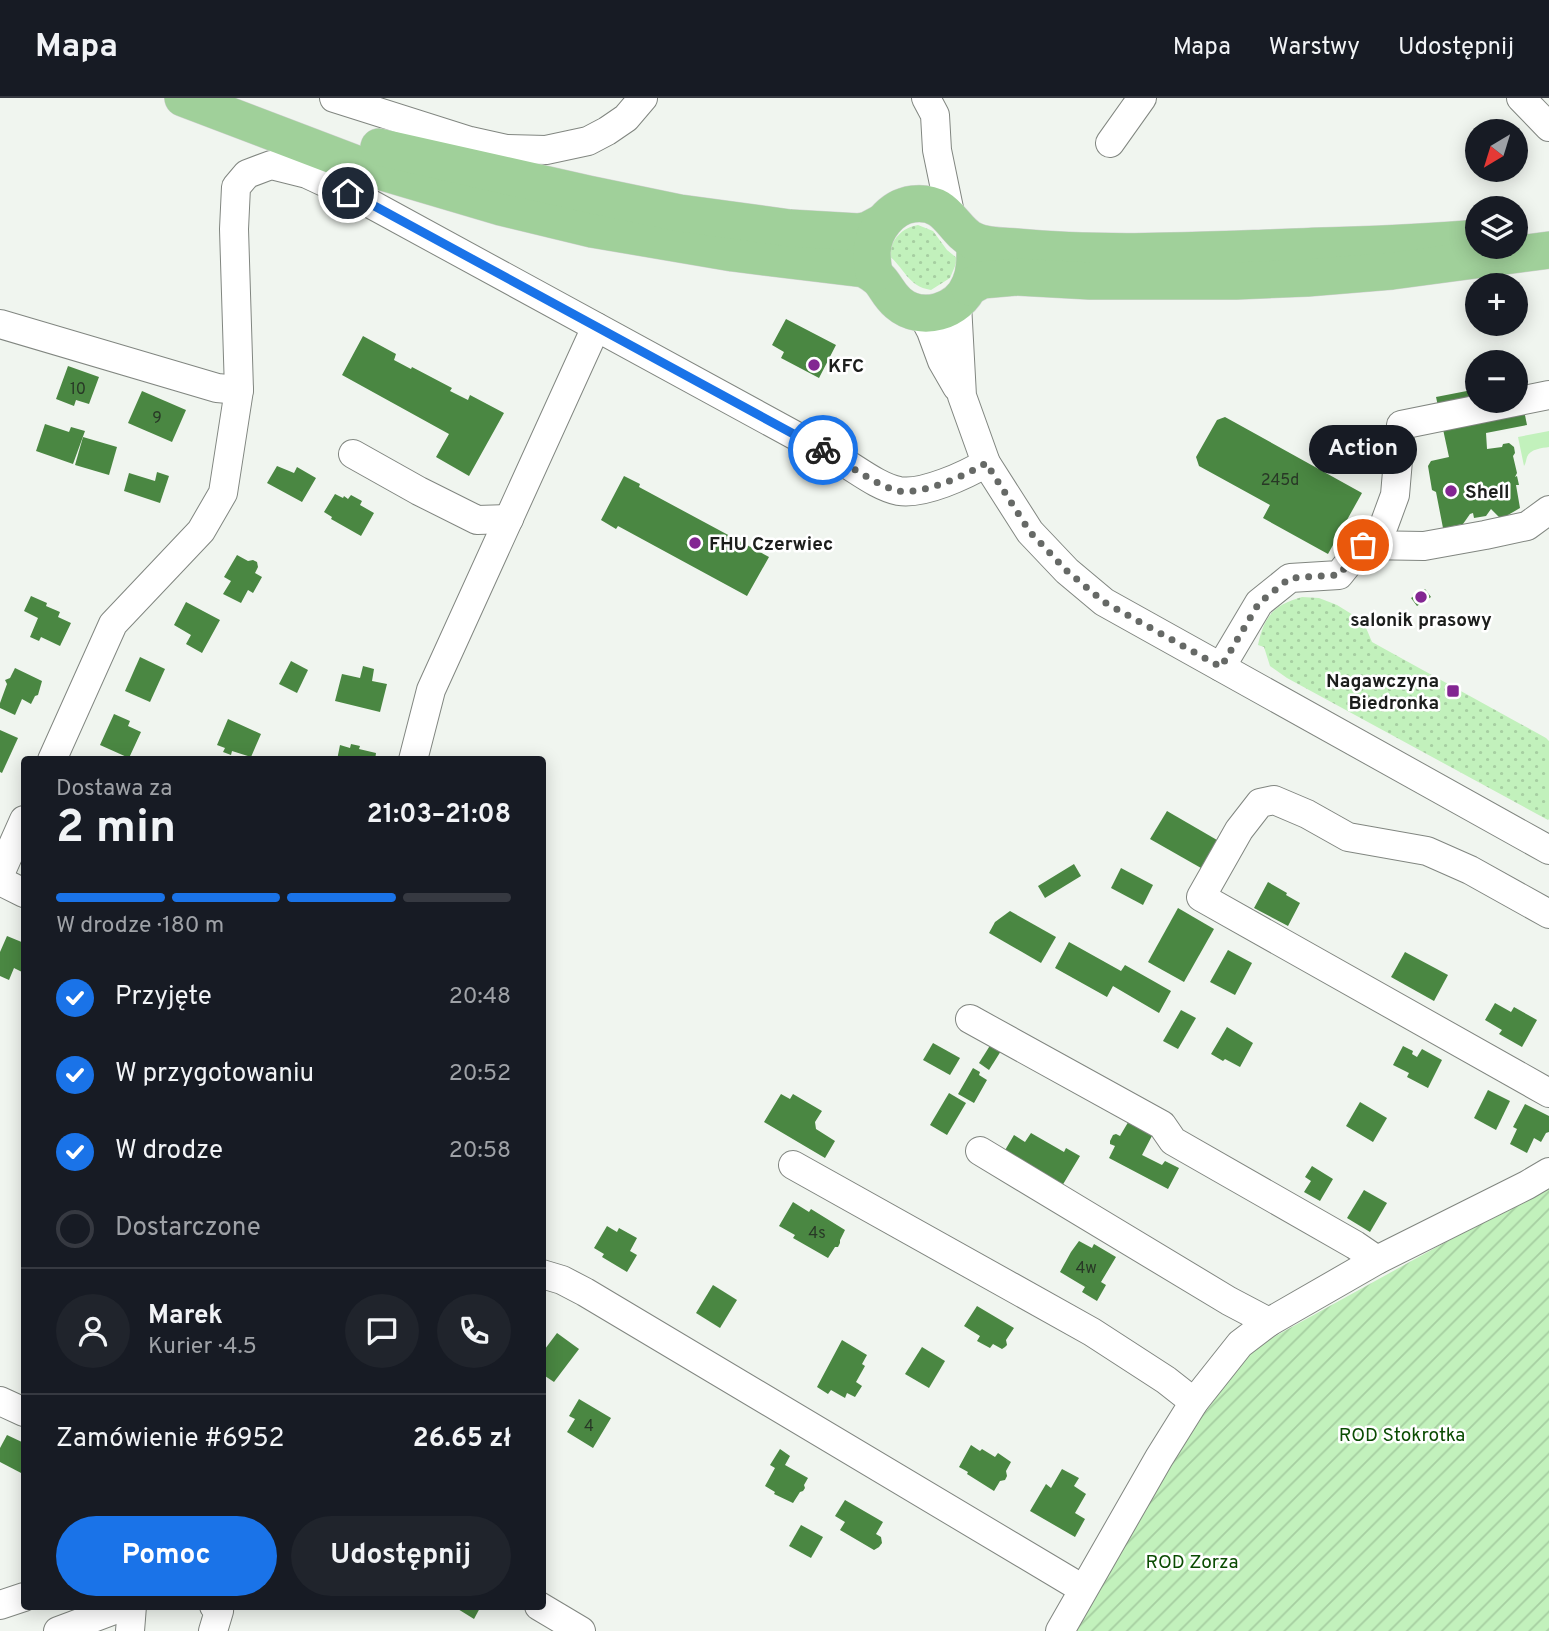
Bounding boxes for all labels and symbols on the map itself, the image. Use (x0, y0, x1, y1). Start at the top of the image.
north arrow (1465, 119, 1528, 182)
pin (318, 163, 378, 223)
place label: KFC (828, 355, 864, 379)
marker: KFC (806, 357, 822, 373)
house number: 10 (70, 380, 86, 400)
house number: 9 (152, 409, 162, 429)
courier (788, 415, 858, 485)
callout: Action (1309, 426, 1417, 475)
house number: 245d (1261, 471, 1299, 491)
place label: Shell (1465, 481, 1510, 505)
marker: Shell (1443, 483, 1459, 499)
pin (1333, 515, 1393, 575)
place label: FHU Czerwiec (709, 533, 833, 557)
marker: FHU Czerwiec (687, 535, 703, 551)
marker: salonik prasowy (1413, 589, 1429, 605)
place label: salonik prasowy (1350, 609, 1492, 633)
place label: Nagawczyna Biedronka (1326, 670, 1439, 716)
marker: Nagawczyna Biedronka (1445, 683, 1461, 699)
house number: 4s (808, 1224, 826, 1244)
house number: 4w (1075, 1259, 1097, 1279)
house number: 4 (584, 1417, 594, 1437)
park label: ROD Stokrotka (1339, 1424, 1465, 1448)
park label: ROD Zorza (1145, 1551, 1239, 1575)

